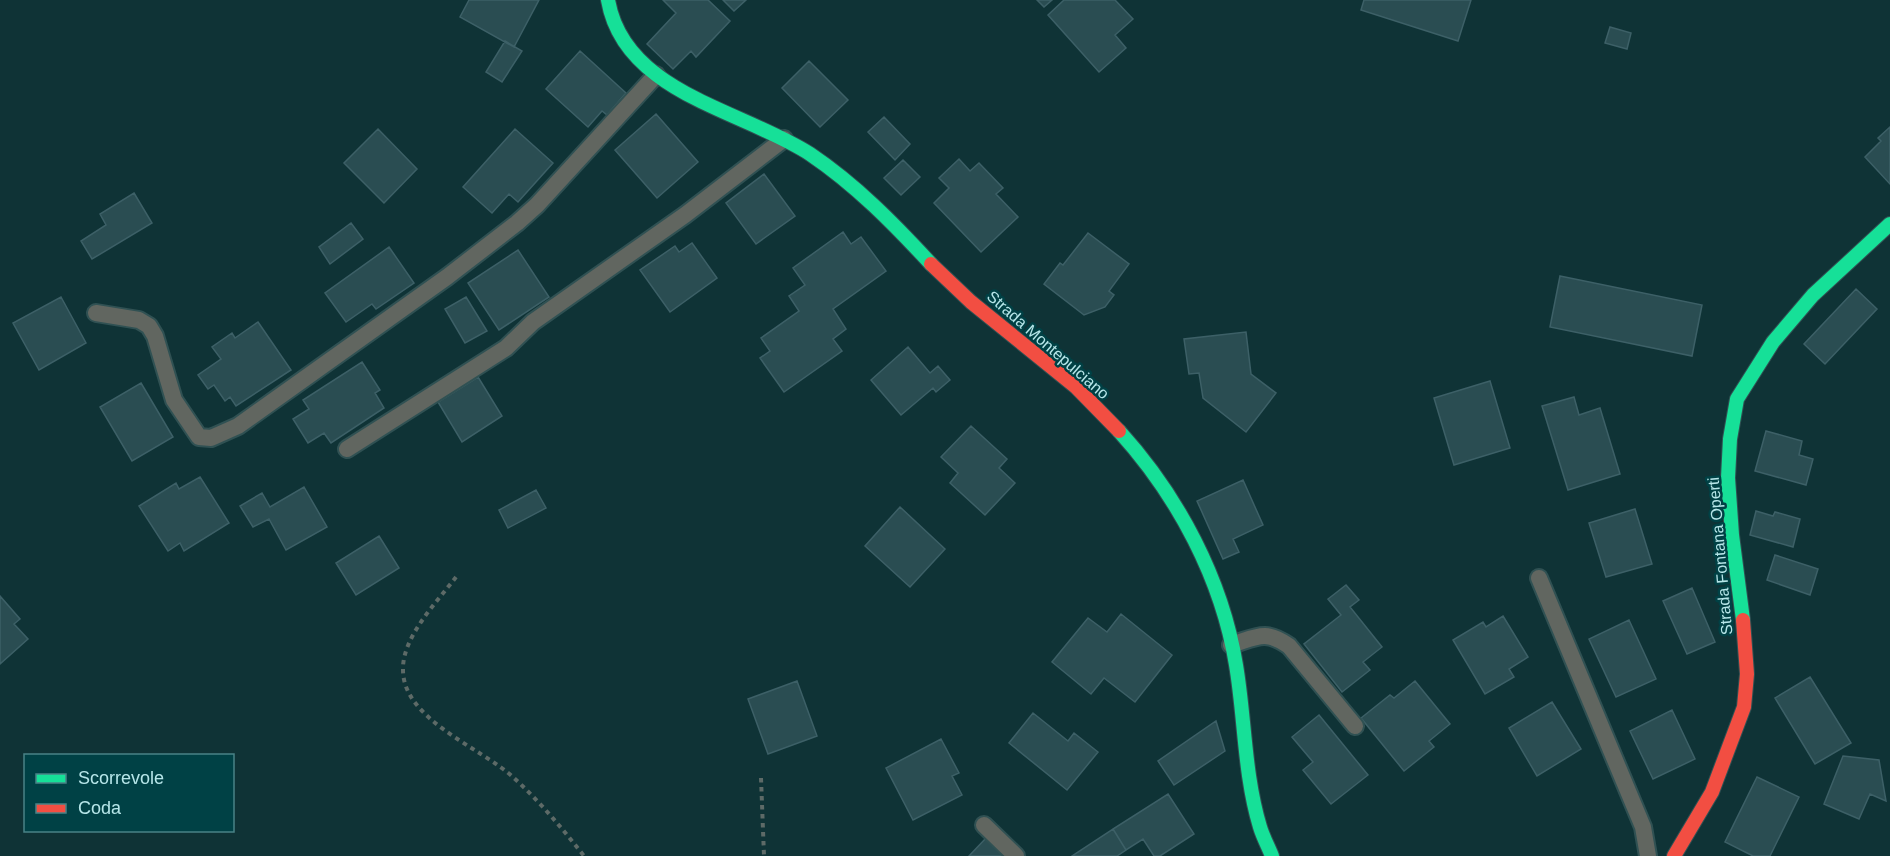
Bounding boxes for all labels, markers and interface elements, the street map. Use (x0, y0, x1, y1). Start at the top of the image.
street label: Strada Montepulciano (984, 288, 1112, 403)
street label: Strada Fontana Operti (1705, 476, 1735, 636)
legend (24, 754, 234, 832)
text: Scorrevole (78, 768, 164, 788)
text: Coda (78, 798, 122, 818)

